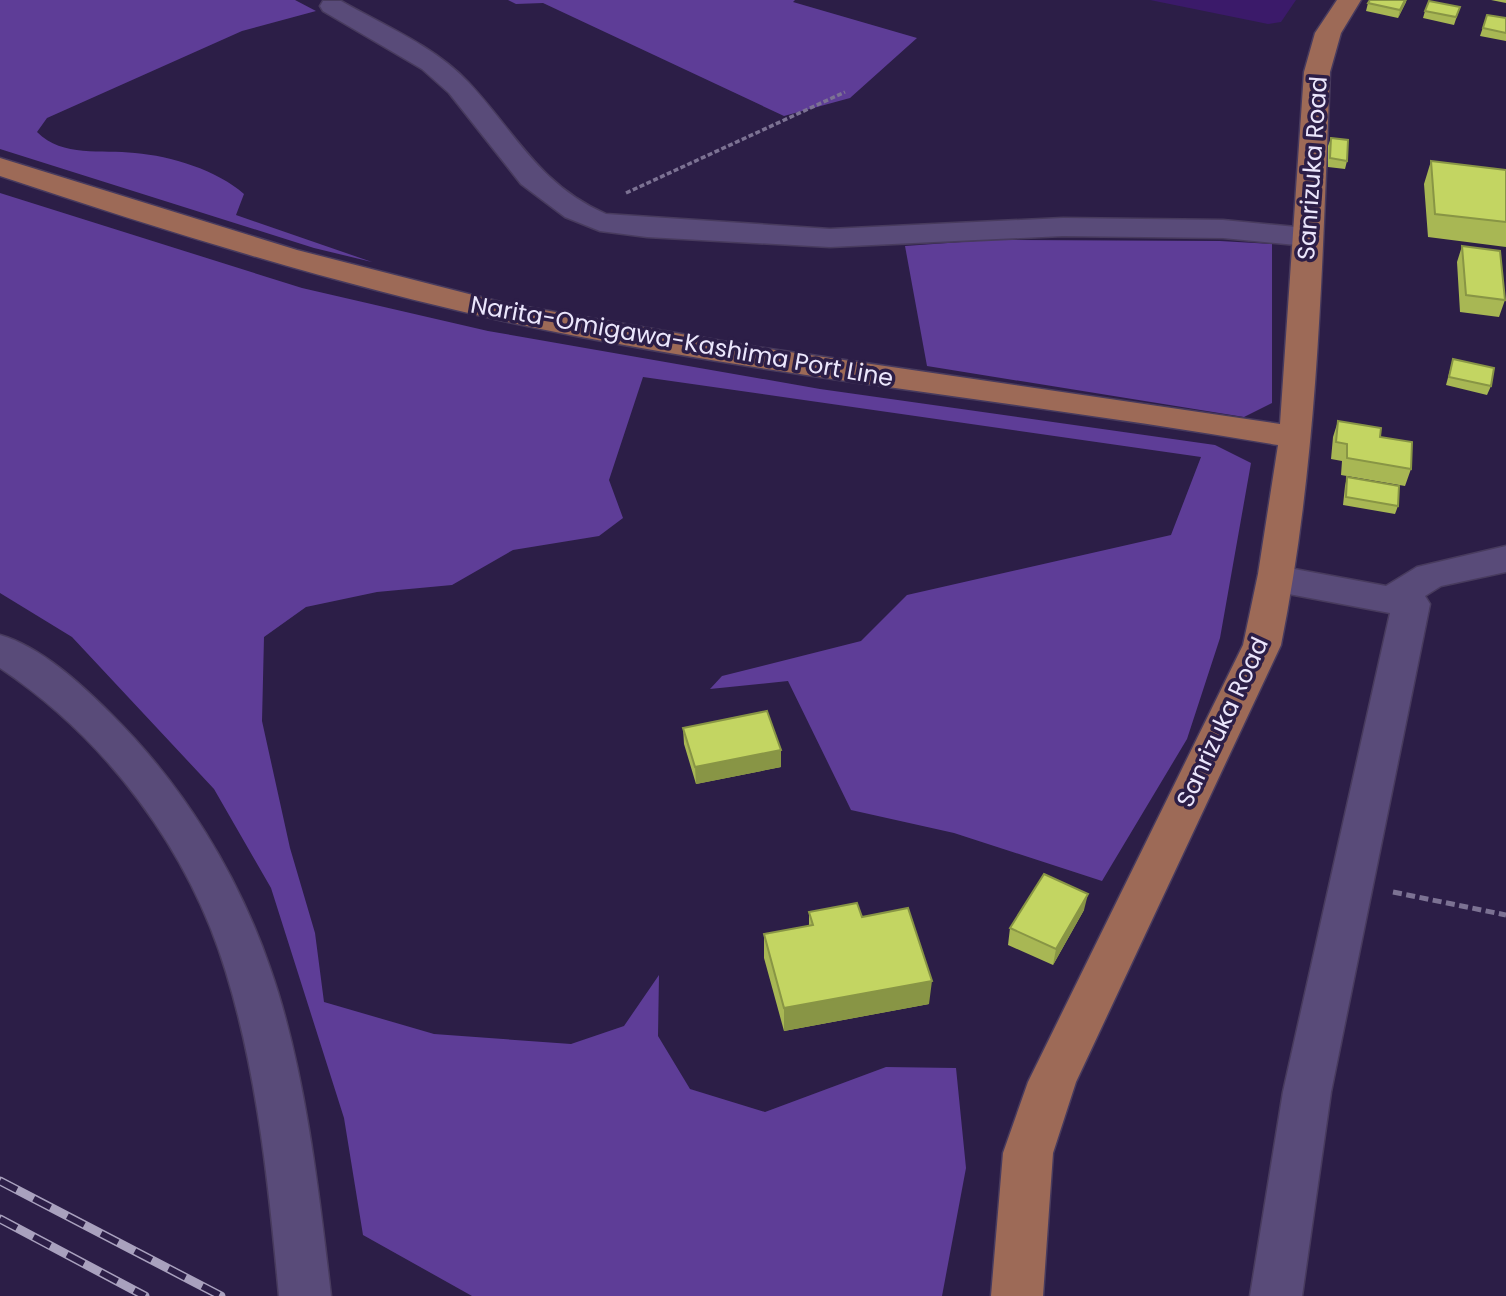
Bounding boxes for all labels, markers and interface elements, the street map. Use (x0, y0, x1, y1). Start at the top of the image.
street label: Sanrizuka Road (1289, 75, 1335, 261)
street label: Narita-Omigawa-Kashima Port Line (468, 288, 896, 394)
street label: Sanrizuka Road (1168, 632, 1276, 812)

